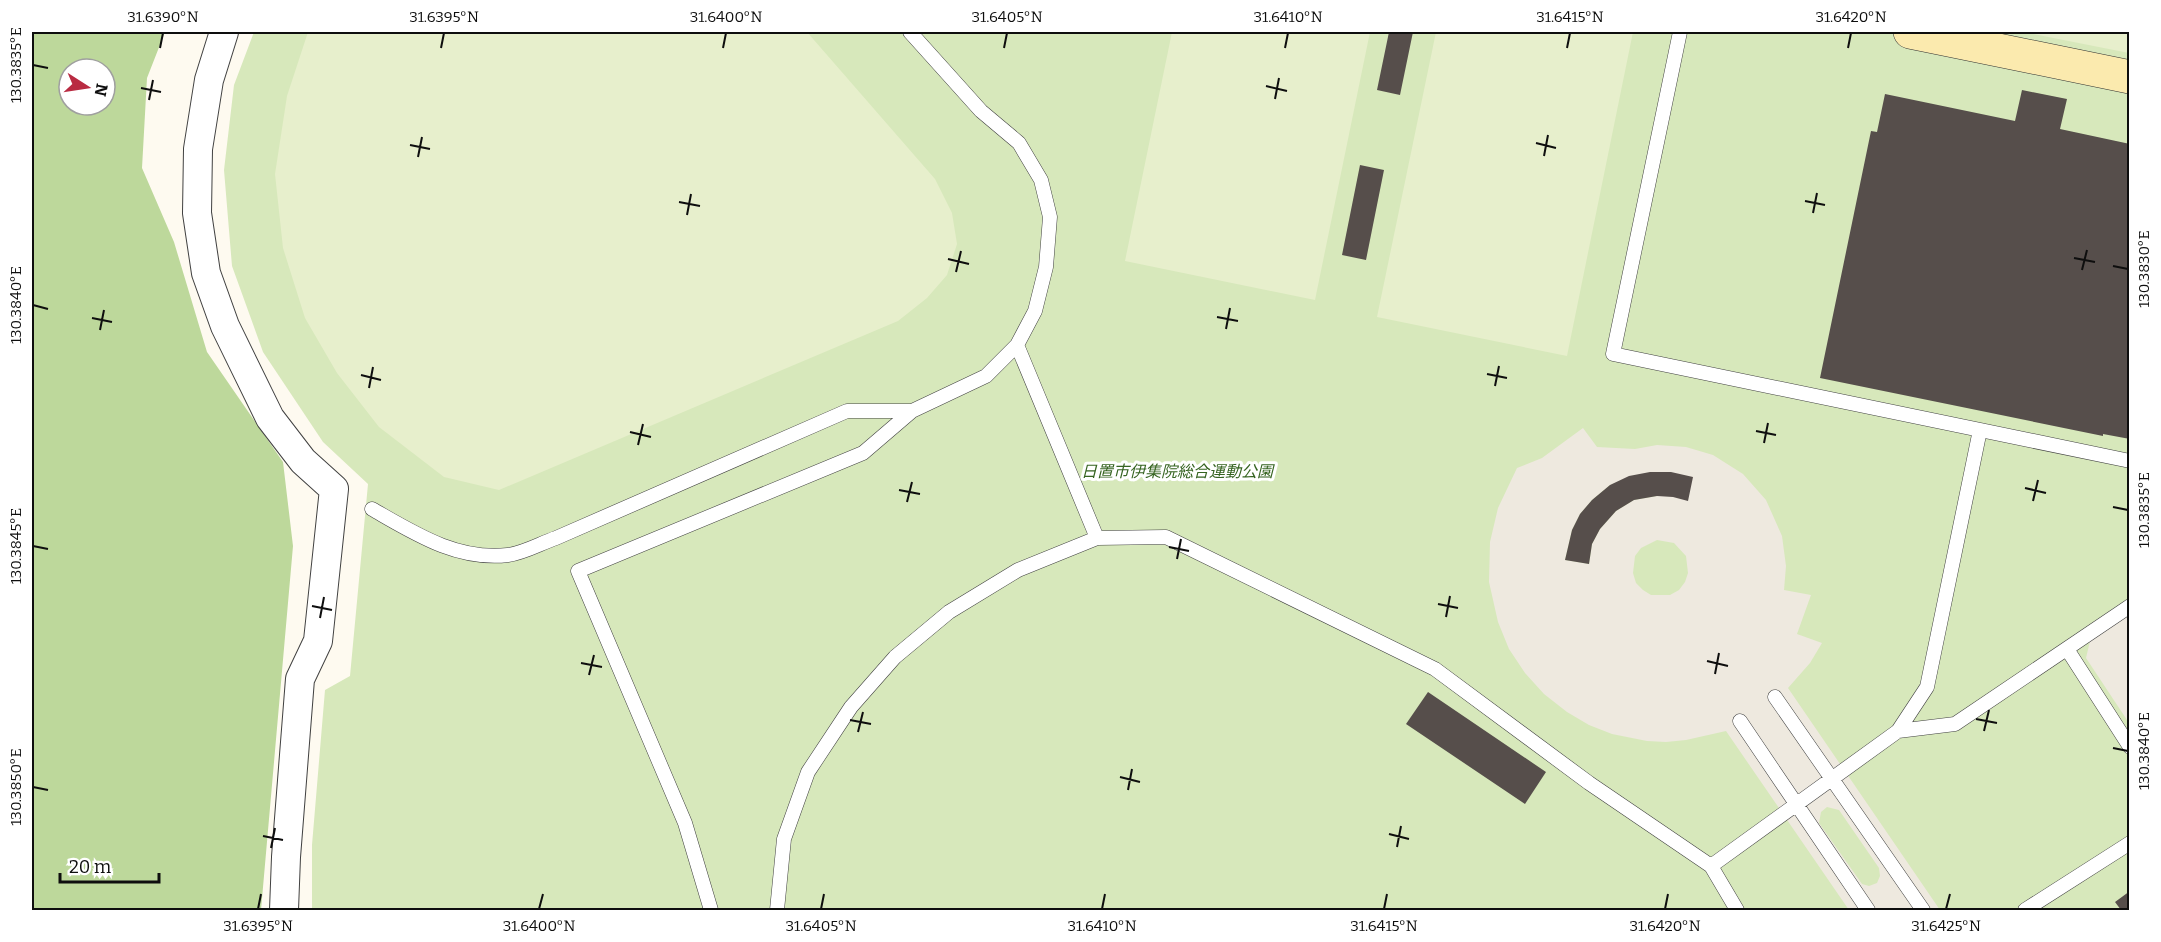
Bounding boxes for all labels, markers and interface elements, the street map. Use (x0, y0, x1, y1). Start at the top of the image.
text: 31.6390°N (127, 8, 199, 26)
text: 31.6395°N (409, 8, 479, 26)
text: 31.6400°N (690, 8, 762, 26)
text: 31.6405°N (971, 8, 1043, 26)
text: 31.6410°N (1253, 8, 1323, 26)
text: 31.6415°N (1536, 8, 1604, 26)
text: 31.6420°N (1815, 8, 1887, 26)
text: 130.3835°E (7, 27, 25, 103)
north arrow (57, 57, 117, 117)
text: N (91, 82, 112, 98)
text: 130.3830°E (2135, 230, 2153, 308)
text: 130.3840°E (7, 266, 25, 344)
park label: 日置市伊集院総合運動公園 (1081, 462, 1275, 481)
text: 130.3835°E (2135, 472, 2153, 548)
text: 130.3845°E (7, 508, 25, 584)
text: 130.3840°E (2135, 712, 2153, 790)
text: 130.3850°E (7, 748, 25, 826)
scale bar (60, 846, 159, 884)
text: 20 m (69, 856, 111, 878)
text: 31.6395°N (223, 917, 293, 935)
text: 31.6400°N (503, 917, 575, 935)
text: 31.6405°N (785, 917, 857, 935)
text: 31.6410°N (1067, 917, 1137, 935)
text: 31.6415°N (1350, 917, 1418, 935)
text: 31.6420°N (1629, 917, 1701, 935)
text: 31.6425°N (1911, 917, 1981, 935)

